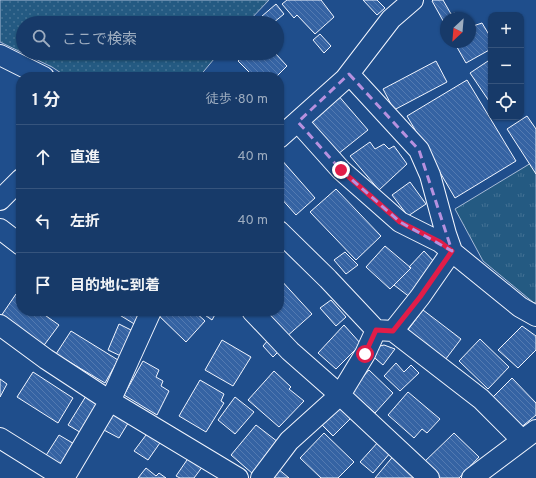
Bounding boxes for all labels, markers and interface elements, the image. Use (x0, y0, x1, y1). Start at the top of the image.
north arrow (440, 12, 476, 48)
map controls (488, 12, 524, 120)
button: + (488, 12, 524, 48)
search box (16, 16, 284, 60)
icon: search (30, 27, 52, 49)
text: ここで検索 (62, 31, 137, 50)
button: − (488, 48, 524, 84)
button: locate (488, 84, 524, 120)
text: 1 分 (32, 90, 60, 112)
text: 徒歩 · 80 m (206, 92, 268, 108)
icon: ahead (32, 146, 54, 168)
text: 直進 (70, 149, 100, 168)
text: 40 m (238, 149, 268, 165)
route end (332, 161, 350, 179)
icon: left (32, 210, 54, 232)
text: 左折 (70, 213, 100, 232)
text: 40 m (238, 213, 268, 229)
icon: arrive (32, 274, 54, 296)
text: 目的地に到着 (70, 277, 160, 296)
route start (356, 345, 374, 363)

